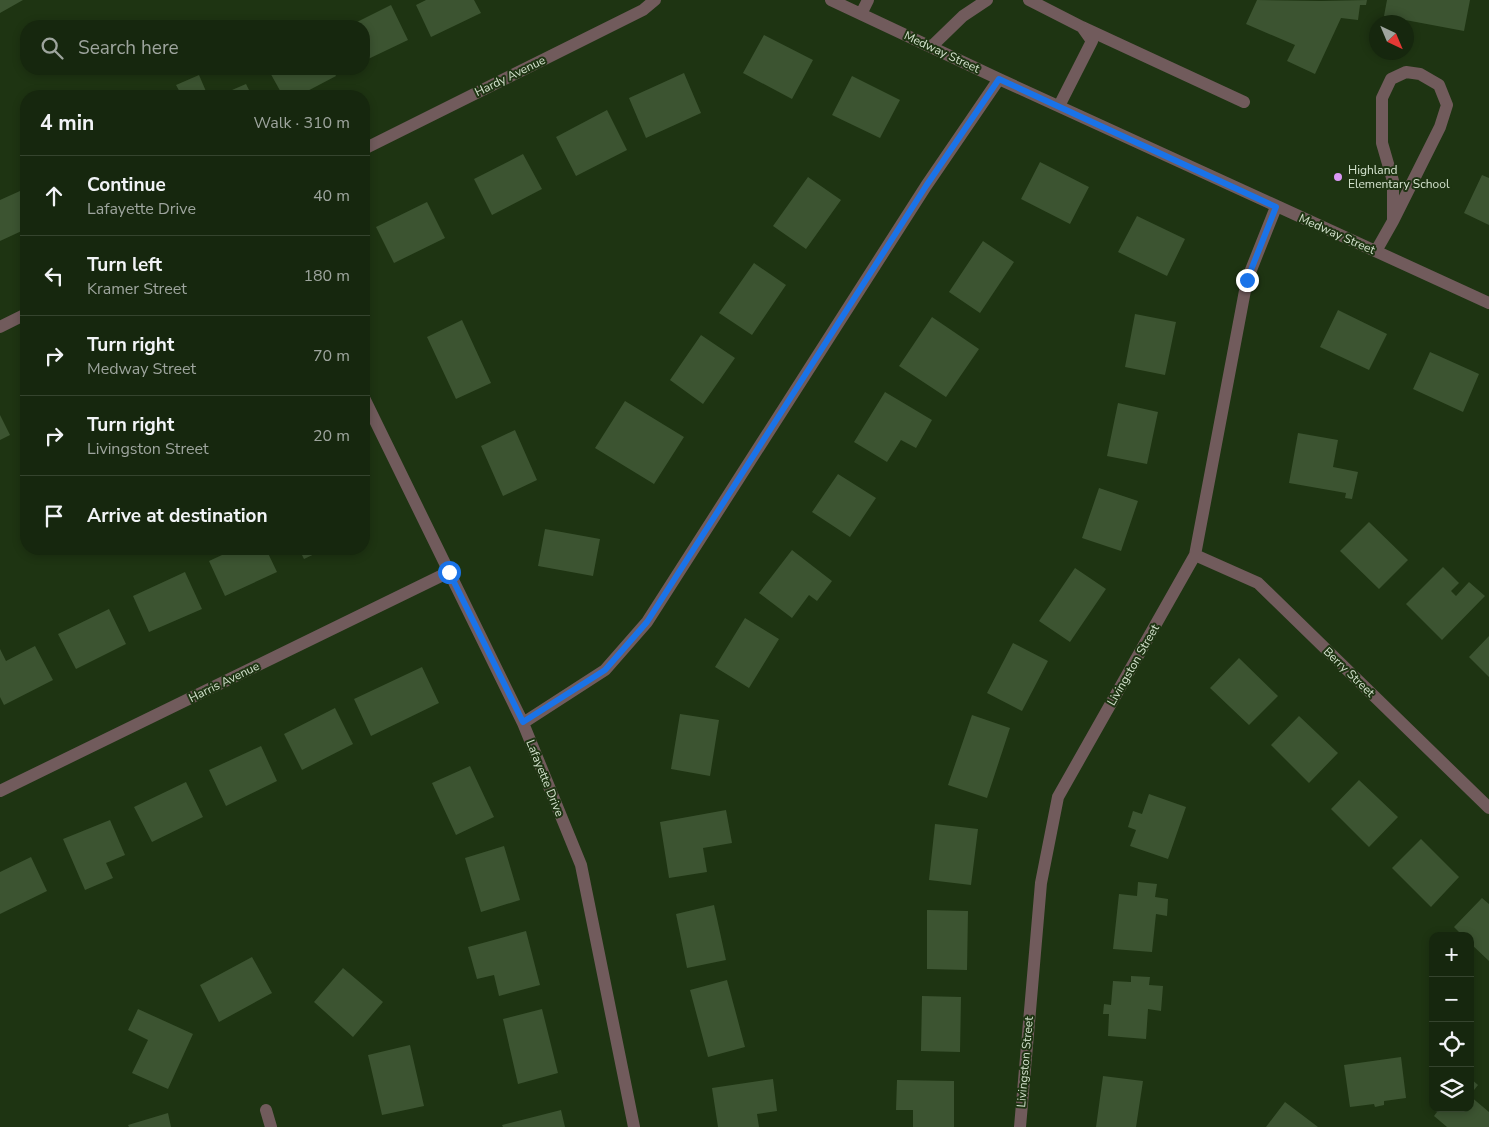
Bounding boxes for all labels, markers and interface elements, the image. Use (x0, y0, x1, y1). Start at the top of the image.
north arrow (1369, 15, 1414, 60)
search box (20, 20, 370, 75)
street label: Medway Street (902, 27, 983, 77)
icon: search (38, 34, 66, 62)
text: Search here (78, 35, 179, 61)
street label: Hardy Avenue (472, 52, 548, 100)
text: 4 min (40, 109, 94, 137)
text: Walk · 310 m (254, 112, 350, 134)
place label: Highland Elementary School (1348, 162, 1450, 192)
marker: Highland Elementary School (1332, 171, 1344, 183)
text: Continue (87, 172, 166, 198)
icon: ahead (40, 182, 68, 210)
text: 40 m (313, 185, 350, 207)
text: Lafayette Drive (87, 198, 196, 220)
street label: Medway Street (1296, 210, 1378, 258)
text: Turn left (87, 252, 162, 278)
icon: left (40, 262, 68, 290)
text: 180 m (303, 265, 350, 287)
route end (1236, 269, 1259, 292)
text: Kramer Street (87, 278, 187, 300)
text: Turn right (87, 332, 174, 358)
icon: right (40, 342, 68, 370)
text: 70 m (313, 345, 350, 367)
text: Medway Street (87, 358, 196, 380)
text: Turn right (87, 412, 174, 438)
icon: right (40, 422, 68, 450)
text: 20 m (313, 425, 350, 447)
text: Livingston Street (87, 438, 209, 460)
icon: arrive (40, 502, 68, 530)
text: Arrive at destination (87, 503, 268, 529)
route start (438, 561, 461, 584)
street label: Livingston Street (1103, 621, 1163, 709)
street label: Berry Street (1320, 644, 1379, 701)
street label: Harris Avenue (186, 658, 262, 706)
street label: Lafayette Drive (522, 737, 568, 819)
map controls (1429, 932, 1474, 1112)
button: + (1429, 932, 1474, 977)
button: − (1429, 977, 1474, 1022)
street label: Livingston Street (1013, 1015, 1037, 1108)
button: locate (1429, 1022, 1474, 1067)
button: layers (1429, 1067, 1474, 1112)

